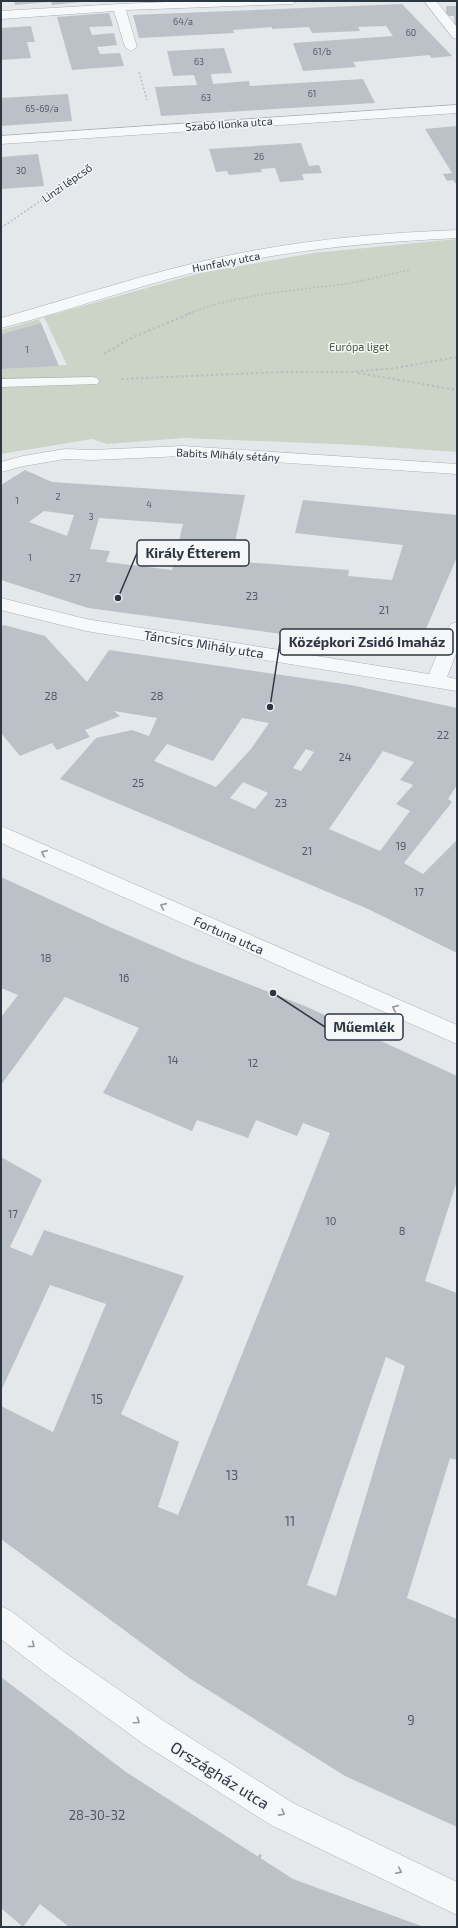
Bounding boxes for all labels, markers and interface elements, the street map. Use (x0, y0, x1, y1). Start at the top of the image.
house number: 64/a (173, 16, 193, 27)
house number: 60 (406, 27, 416, 38)
house number: 61/b (313, 46, 331, 57)
house number: 63 (194, 56, 204, 67)
house number: 61 (308, 88, 316, 99)
house number: 63 (201, 92, 211, 103)
house number: 65-69/a (25, 103, 59, 114)
street label: Szabó Ilonka utca (185, 114, 273, 133)
house number: 26 (254, 151, 264, 162)
street label: Linzi lépcső (39, 161, 94, 205)
house number: 30 (16, 165, 26, 176)
street label: Hunfalvy utca (191, 249, 261, 274)
park label: Európa liget (329, 340, 389, 353)
house number: 1 (25, 344, 29, 355)
street label: Babits Mihály sétány (176, 445, 280, 464)
house number: 2 (55, 491, 61, 502)
house number: 1 (15, 495, 19, 506)
house number: 4 (146, 499, 152, 510)
house number: 3 (88, 511, 94, 522)
callout: Király Étterem (137, 540, 249, 566)
text: Király Étterem (145, 544, 241, 561)
house number: 1 (28, 552, 32, 563)
house number: 27 (69, 571, 81, 584)
house number: 23 (246, 589, 258, 602)
house number: 21 (379, 603, 389, 616)
street label: Táncsics Mihály utca (143, 627, 265, 661)
callout: Középkori Zsidó Imaház (280, 629, 453, 655)
text: Középkori Zsidó Imaház (289, 633, 445, 650)
house number: 28 (45, 689, 57, 702)
house number: 28 (151, 689, 163, 702)
house number: 22 (437, 728, 449, 741)
house number: 24 (339, 750, 352, 763)
house number: 25 (132, 776, 144, 789)
house number: 23 (275, 796, 287, 809)
house number: 19 (396, 839, 406, 852)
house number: 21 (302, 844, 312, 857)
one-way arrow (40, 850, 48, 858)
house number: 17 (414, 885, 424, 898)
one-way arrow (159, 902, 166, 910)
street label: Fortuna utca (191, 912, 267, 958)
house number: 18 (40, 951, 52, 964)
house number: 16 (119, 971, 129, 984)
one-way arrow (392, 1005, 400, 1013)
callout: Műemlék (325, 1014, 403, 1040)
text: Műemlék (333, 1018, 395, 1035)
house number: 14 (167, 1053, 179, 1066)
house number: 12 (248, 1056, 258, 1069)
house number: 17 (8, 1207, 18, 1220)
house number: 10 (325, 1214, 337, 1227)
house number: 8 (399, 1224, 405, 1237)
house number: 15 (91, 1391, 103, 1407)
house number: 13 (226, 1467, 238, 1483)
house number: 11 (285, 1513, 295, 1529)
one-way arrow (27, 1640, 34, 1647)
house number: 9 (407, 1712, 415, 1728)
one-way arrow (133, 1716, 140, 1723)
street label: Országház utca (167, 1737, 273, 1813)
house number: 28-30-32 (69, 1807, 125, 1823)
one-way arrow (278, 1809, 285, 1816)
one-way arrow (395, 1866, 402, 1873)

